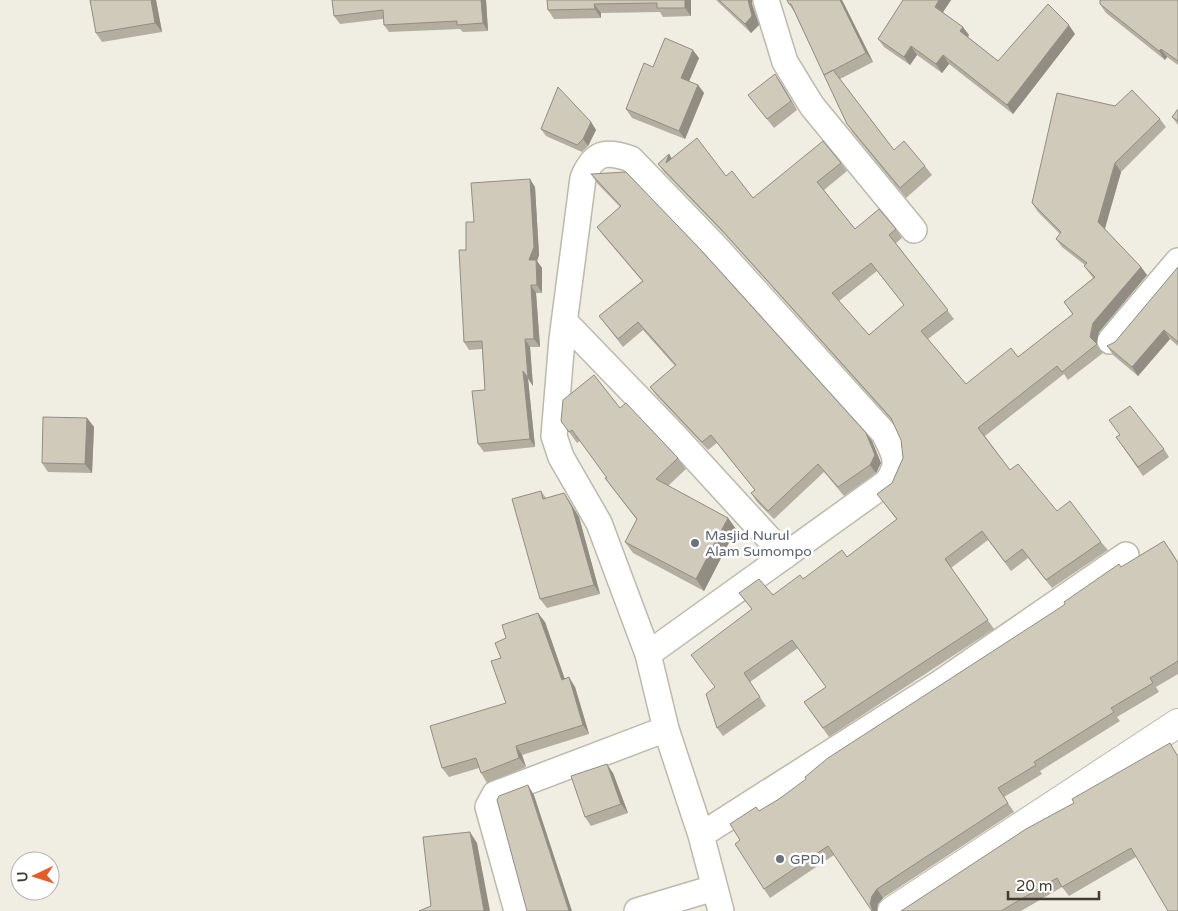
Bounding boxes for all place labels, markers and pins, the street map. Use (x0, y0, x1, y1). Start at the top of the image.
place label: Masjid Nurul Alam Sumompo (705, 527, 812, 560)
marker: Masjid Nurul Alam Sumompo (689, 537, 701, 549)
place label: GPDI (790, 851, 825, 868)
marker: GPDI (774, 853, 786, 865)

